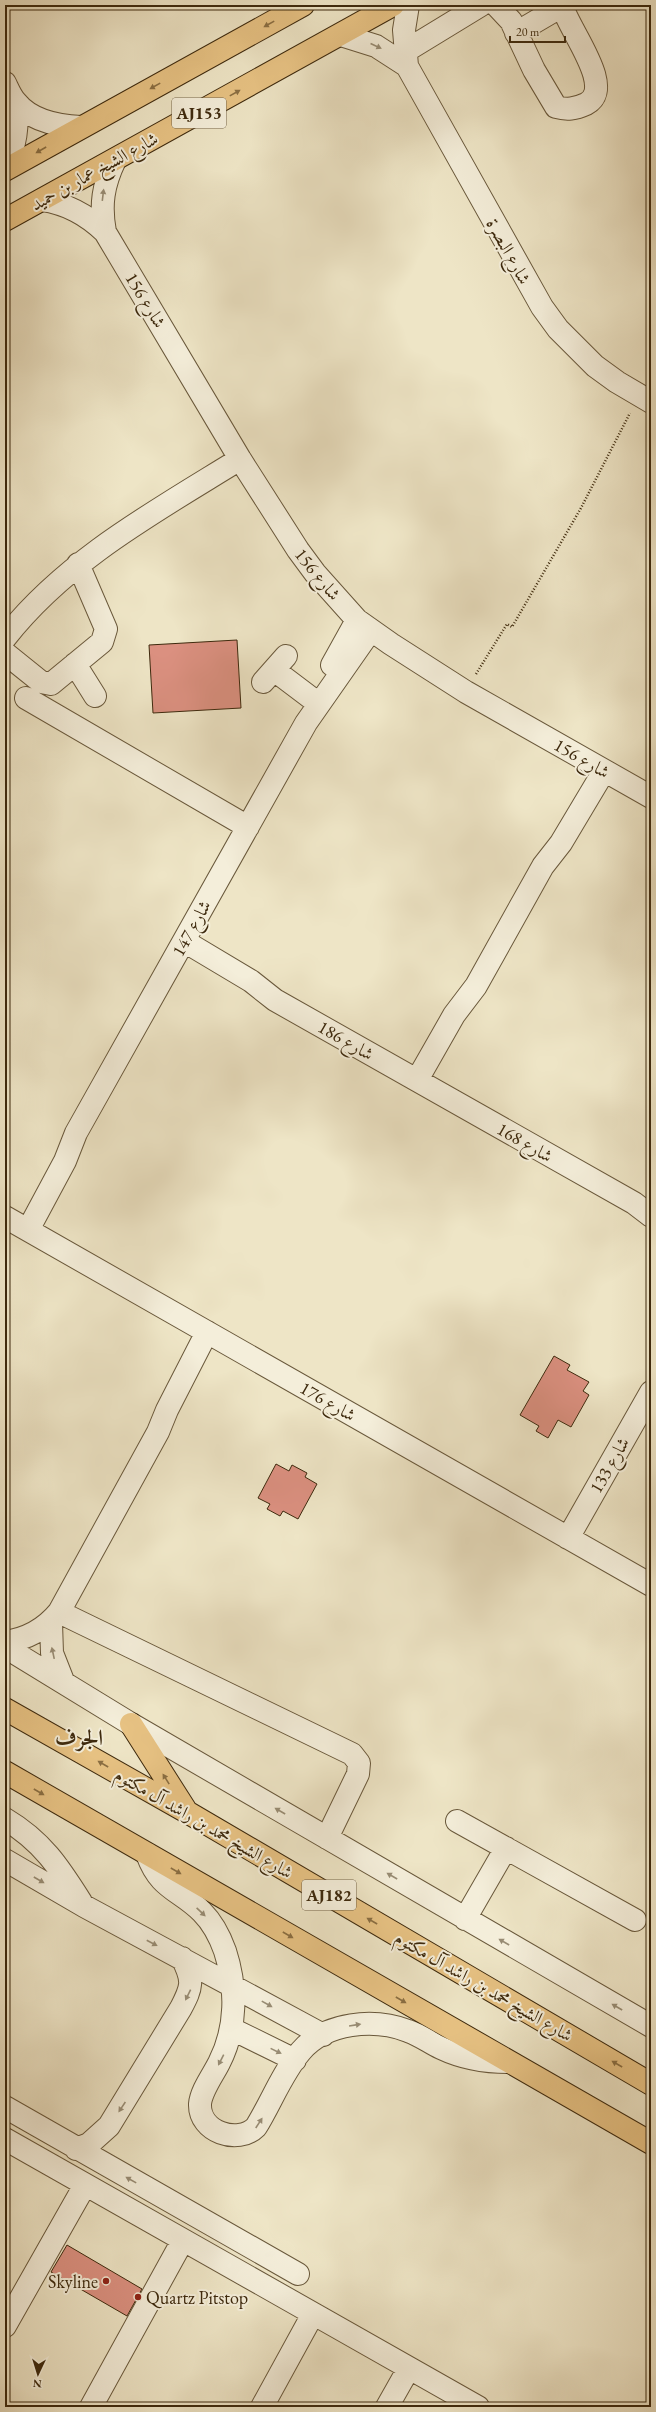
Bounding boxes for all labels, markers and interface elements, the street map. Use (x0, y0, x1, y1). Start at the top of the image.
scale bar (510, 18, 565, 44)
one-way arrow (263, 20, 274, 27)
text: 20 m (516, 24, 540, 40)
one-way arrow (370, 43, 382, 49)
one-way arrow (149, 83, 160, 90)
one-way arrow (229, 90, 241, 97)
road number: AJ153 (172, 98, 226, 128)
street label: شارع الشيخ عمار بن حميد (26, 126, 164, 220)
one-way arrow (35, 146, 47, 153)
one-way arrow (100, 189, 106, 201)
street label: شارع البصرة (478, 214, 537, 290)
street label: شارع 156 (117, 268, 172, 334)
street label: شارع 156 (287, 543, 346, 607)
street label: شارع 156 (548, 733, 614, 787)
street label: شارع 147 (166, 896, 219, 962)
street label: شارع 186 (312, 1015, 378, 1069)
street label: شارع 168 (491, 1117, 557, 1171)
street label: شارع 176 (294, 1376, 360, 1430)
street label: شارع 133 (584, 1433, 638, 1499)
one-way arrow (49, 1646, 55, 1659)
district label: الجرف (55, 1723, 103, 1752)
one-way arrow (97, 1760, 109, 1767)
street label: شارع الشيخ محمد بن راشد آل مكتوم (108, 1763, 297, 1888)
one-way arrow (162, 1774, 170, 1784)
one-way arrow (33, 1788, 45, 1795)
one-way arrow (274, 1807, 286, 1814)
one-way arrow (170, 1867, 181, 1874)
one-way arrow (386, 1873, 398, 1880)
one-way arrow (33, 1876, 45, 1883)
road number: AJ182 (302, 1880, 356, 1910)
one-way arrow (196, 1907, 206, 1917)
one-way arrow (366, 1917, 378, 1924)
street label: شارع الشيخ محمد بن راشد آل مكتوم (388, 1926, 577, 2051)
one-way arrow (282, 1932, 294, 1939)
one-way arrow (498, 1938, 510, 1945)
one-way arrow (147, 1939, 158, 1946)
one-way arrow (185, 1989, 191, 2001)
one-way arrow (395, 1997, 407, 2004)
one-way arrow (261, 2001, 273, 2008)
one-way arrow (611, 2003, 623, 2010)
one-way arrow (349, 2022, 361, 2028)
one-way arrow (270, 2048, 281, 2054)
one-way arrow (218, 2054, 224, 2066)
one-way arrow (611, 2061, 623, 2068)
one-way arrow (118, 2102, 126, 2112)
one-way arrow (255, 2117, 262, 2129)
one-way arrow (125, 2176, 137, 2183)
place label: Skyline (48, 2270, 98, 2293)
marker: Skyline (101, 2276, 111, 2286)
place label: Quartz Pitstop (146, 2286, 248, 2309)
marker: Quartz Pitstop (133, 2292, 143, 2302)
north arrow (18, 2354, 58, 2394)
text: N (32, 2377, 42, 2391)

